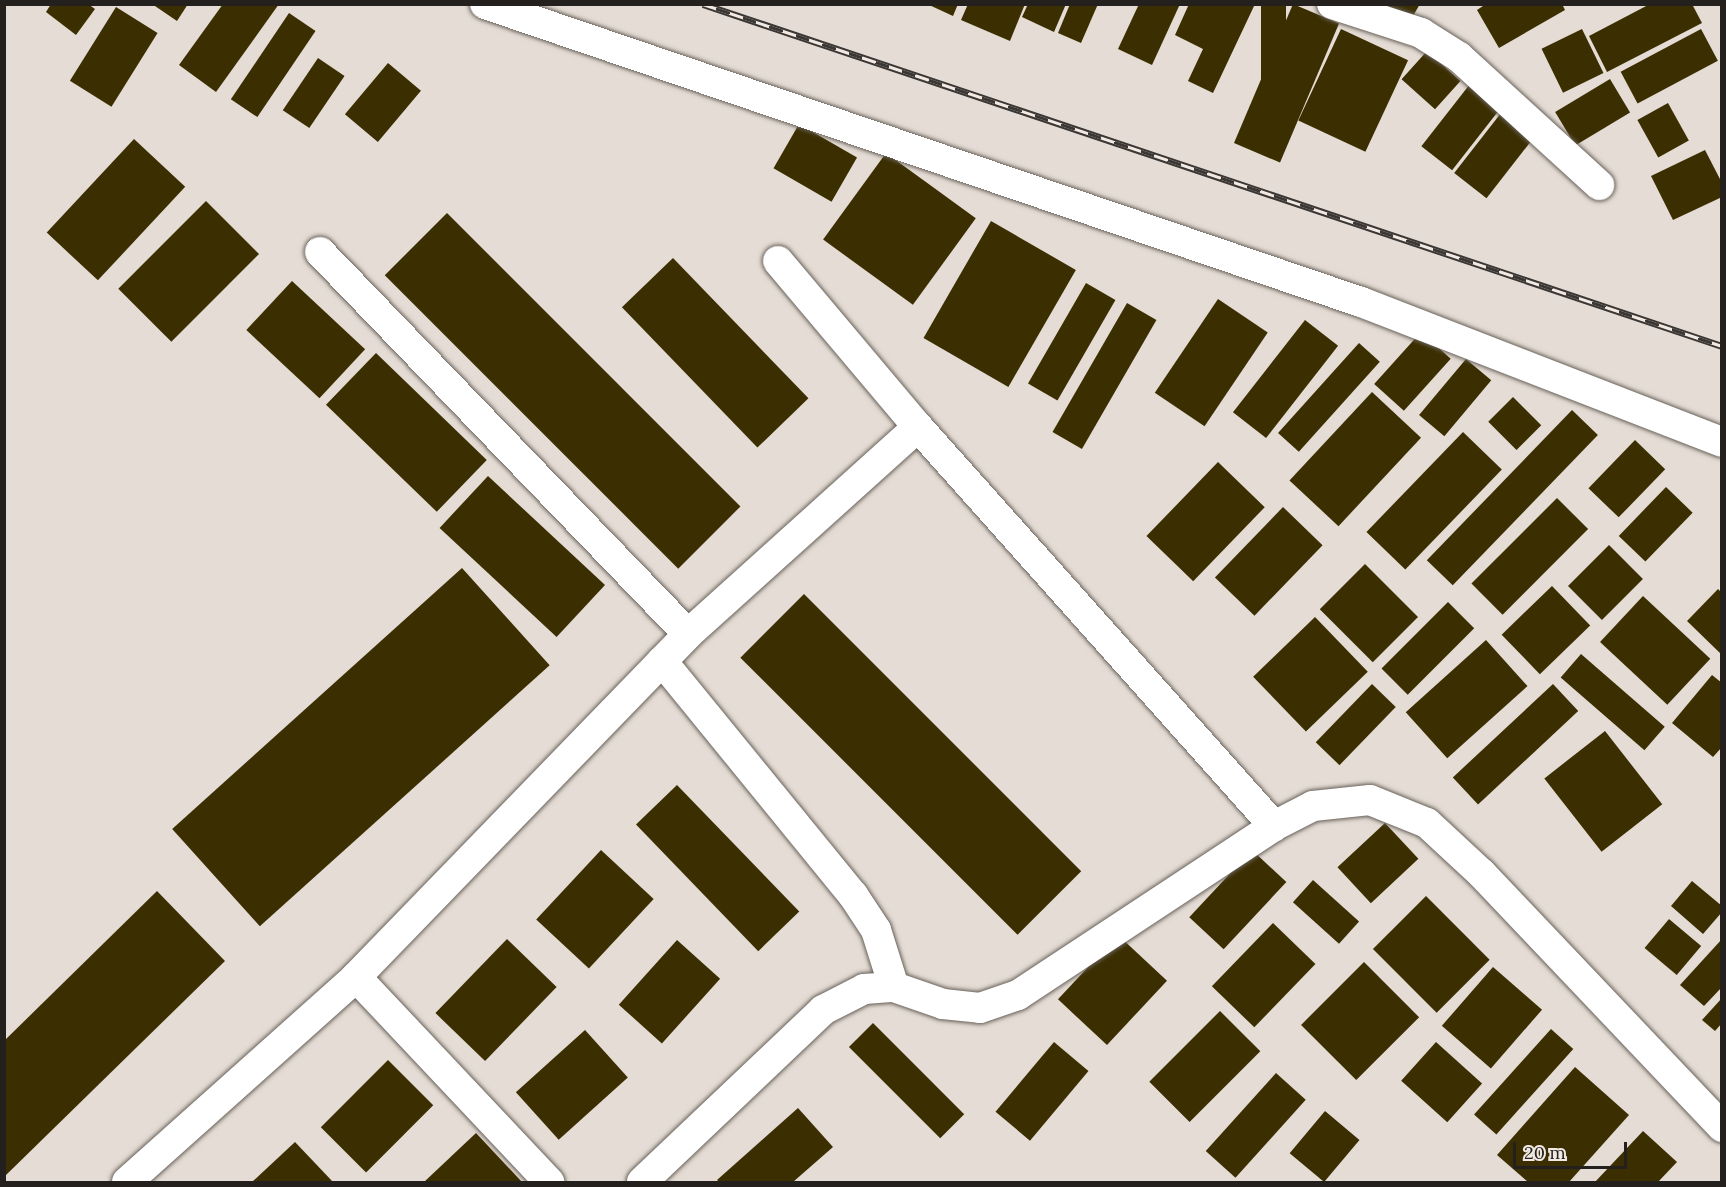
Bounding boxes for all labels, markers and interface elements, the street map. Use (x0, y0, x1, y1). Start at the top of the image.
scale bar (1516, 1130, 1630, 1168)
text: 20 m (1524, 1141, 1566, 1164)

